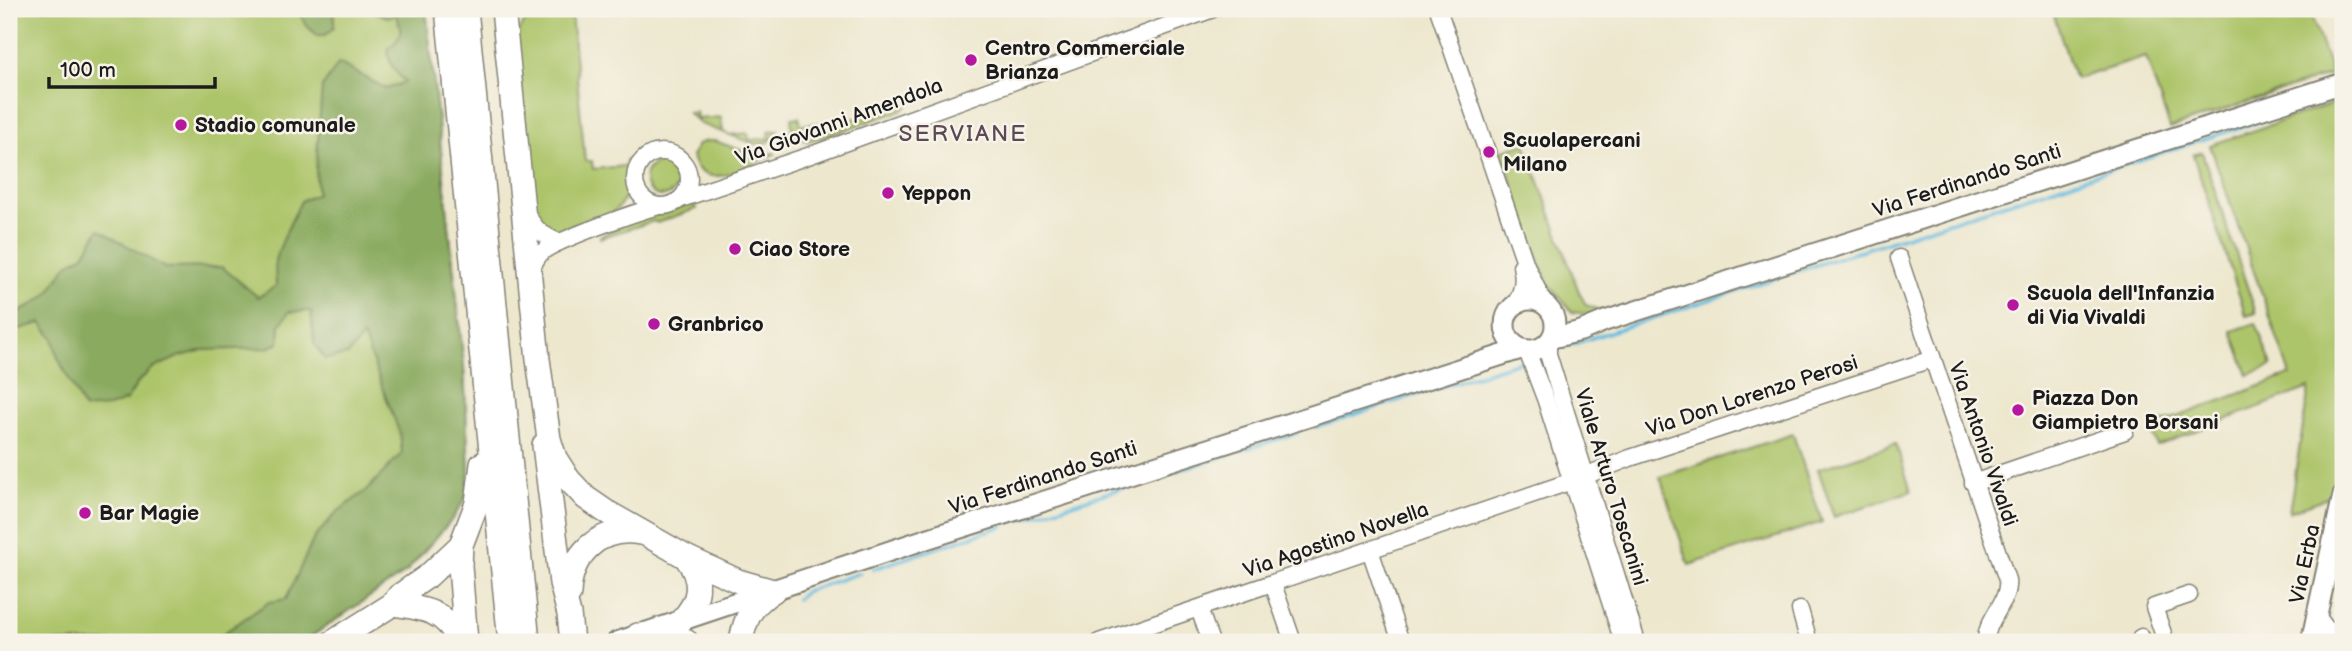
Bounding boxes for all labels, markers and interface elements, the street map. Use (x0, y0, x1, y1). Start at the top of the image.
place label: Centro Commerciale Brianza (985, 36, 1185, 85)
scale bar (49, 46, 215, 90)
marker: Centro Commerciale Brianza (963, 52, 979, 68)
text: 100 m (60, 58, 116, 83)
street label: Via Giovanni Amendola (732, 73, 946, 171)
place label: Stadio comunale (195, 113, 356, 138)
marker: Stadio comunale (173, 117, 189, 133)
district label: SERVIANE (898, 120, 1028, 148)
place label: Scuolapercani Milano (1503, 128, 1641, 177)
street label: Via Ferdinando Santi (1870, 139, 2064, 223)
marker: Scuolapercani Milano (1481, 144, 1497, 160)
place label: Yeppon (902, 181, 971, 206)
marker: Yeppon (880, 185, 896, 201)
place label: Ciao Store (749, 237, 850, 262)
marker: Ciao Store (727, 241, 743, 257)
place label: Scuola dell'Infanzia di Via Vivaldi (2027, 281, 2215, 330)
marker: Scuola dell'Infanzia di Via Vivaldi (2005, 297, 2021, 313)
place label: Granbrico (668, 312, 764, 337)
marker: Granbrico (646, 316, 662, 332)
street label: Via Don Lorenzo Perosi (1643, 350, 1861, 442)
street label: Via Antonio Vivaldi (1943, 359, 2023, 529)
street label: Viale Arturo Toscanini (1569, 386, 1653, 588)
place label: Piazza Don Giampietro Borsani (2032, 386, 2219, 435)
marker: Piazza Don Giampietro Borsani (2010, 402, 2026, 418)
street label: Via Ferdinando Santi (946, 436, 1140, 520)
street label: Via Agostino Novella (1240, 497, 1432, 583)
place label: Bar Magie (99, 501, 199, 526)
marker: Bar Magie (77, 505, 93, 521)
street label: Via Erba (2284, 522, 2326, 606)

